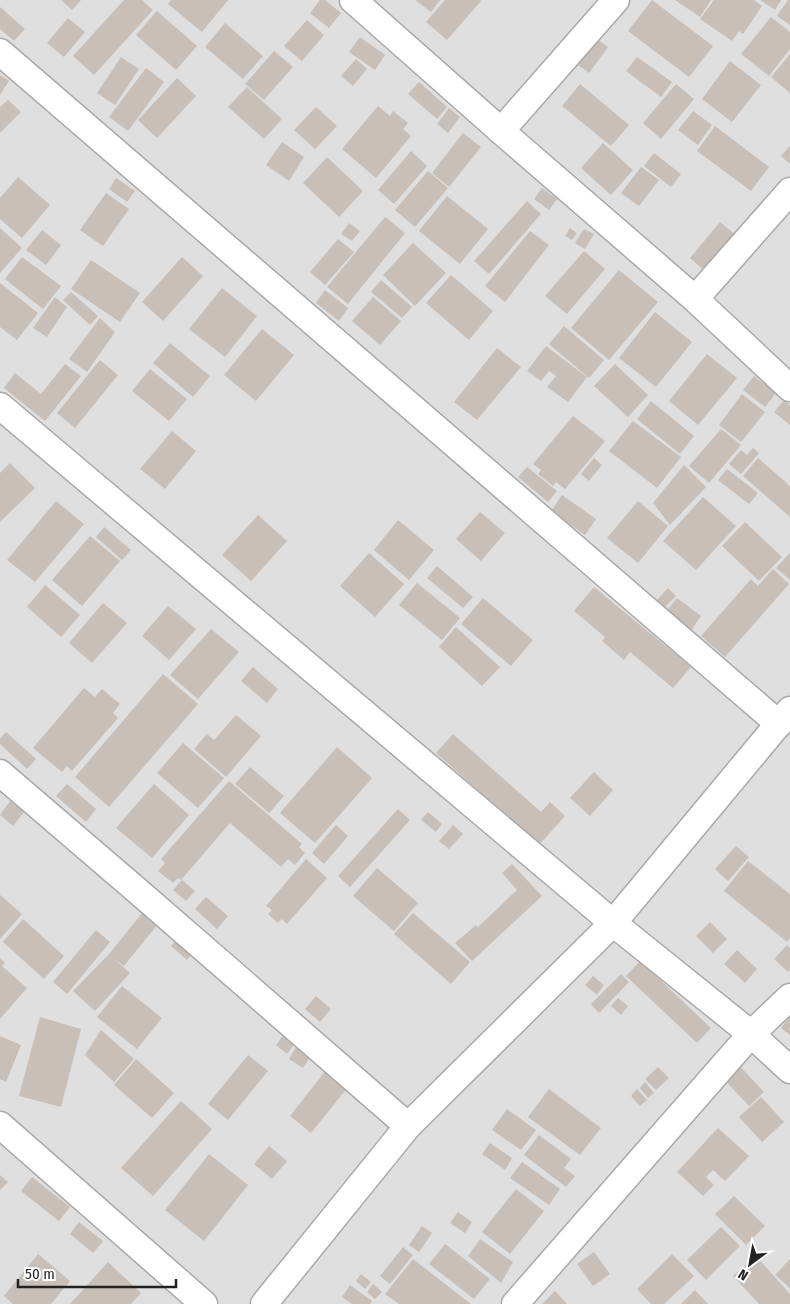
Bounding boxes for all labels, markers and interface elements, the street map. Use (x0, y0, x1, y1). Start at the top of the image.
north arrow (725, 1239, 775, 1289)
scale bar (18, 1256, 175, 1288)
text: 50 m (25, 1265, 55, 1283)
text: N (735, 1265, 751, 1284)

